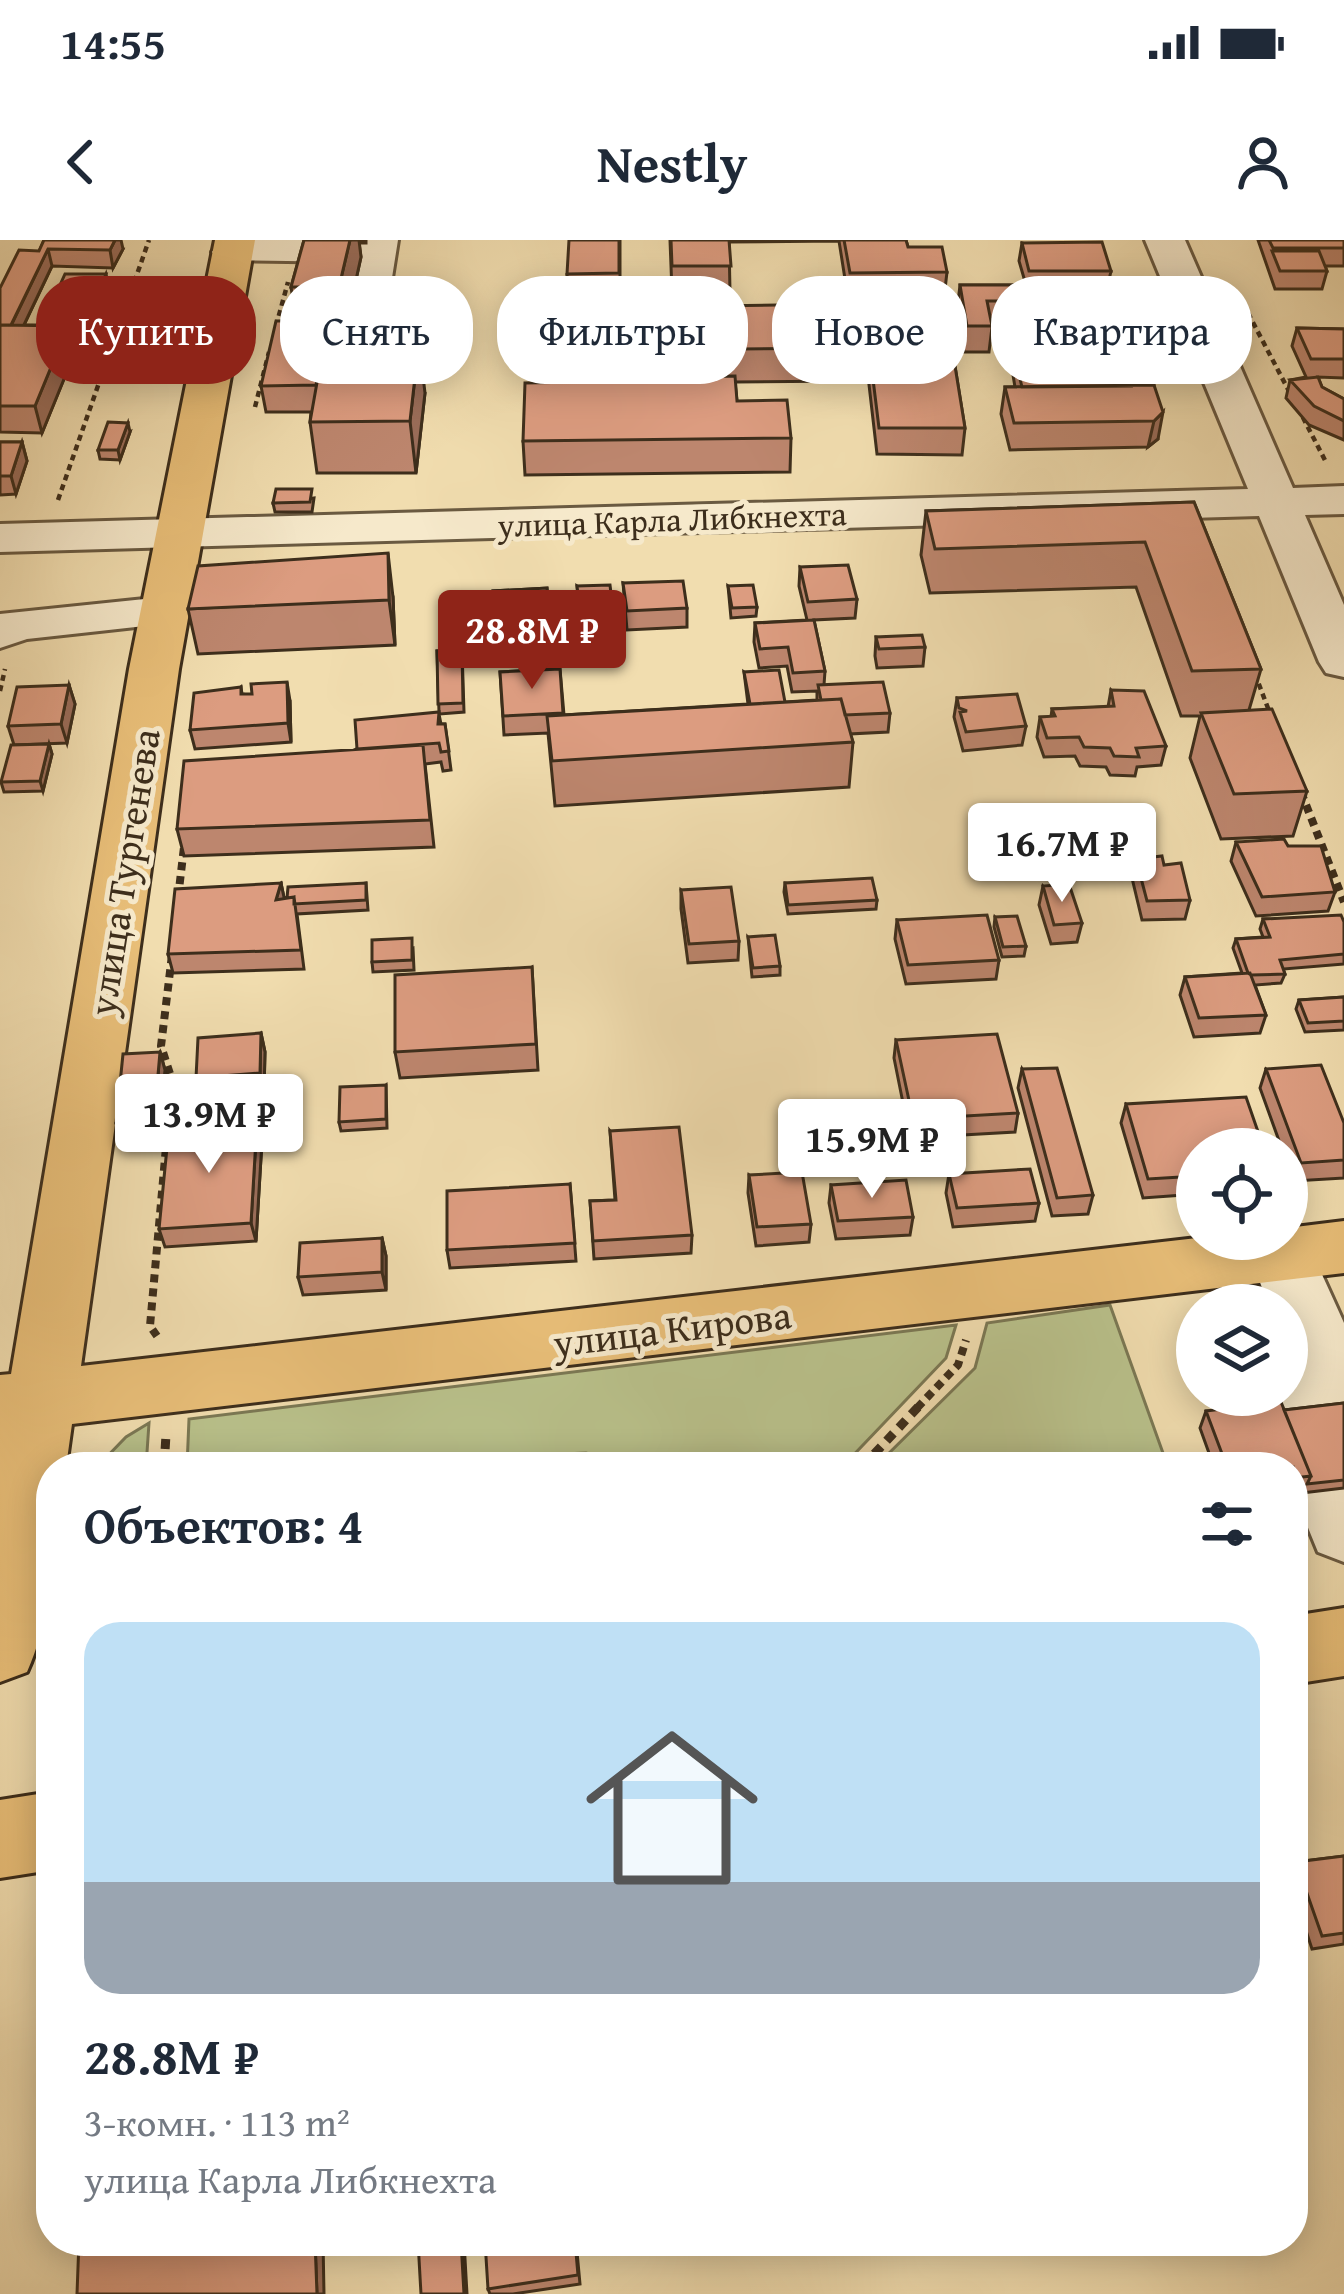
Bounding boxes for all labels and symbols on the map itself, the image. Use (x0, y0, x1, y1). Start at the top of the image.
street label: улица Карла Либкнехта (496, 489, 848, 549)
pin: 28.8M ₽ (421, 590, 643, 692)
street label: улица Тургенева (72, 724, 174, 1021)
pin: 16.7M ₽ (951, 803, 1173, 905)
pin: 13.9M ₽ (98, 1074, 320, 1176)
pin: 15.9M ₽ (761, 1099, 983, 1201)
street label: улица Кирова (549, 1285, 795, 1371)

